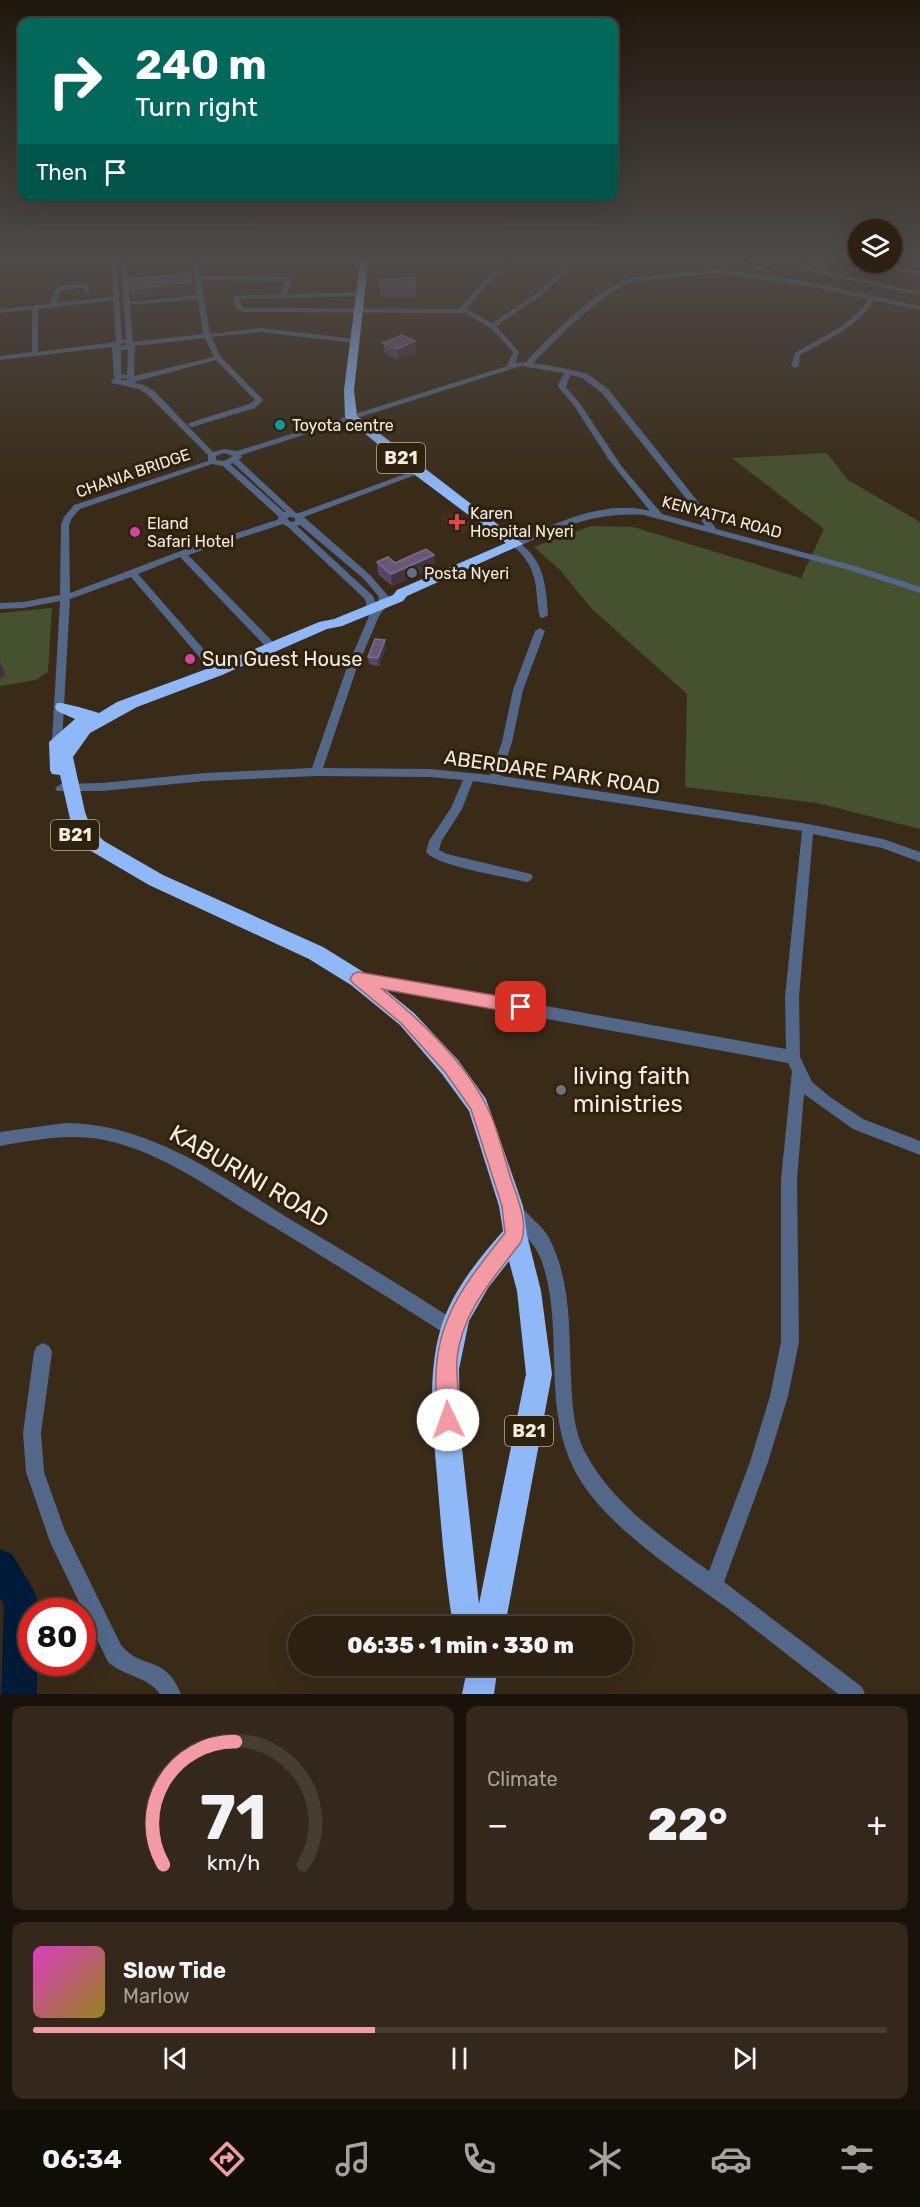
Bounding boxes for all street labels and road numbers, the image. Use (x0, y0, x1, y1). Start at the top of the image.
road number: B21 (377, 443, 425, 473)
street label: CHANIA BRIDGE (73, 445, 193, 501)
street label: KENYATTA ROAD (660, 492, 784, 542)
street label: ABERDARE PARK ROAD (442, 745, 662, 799)
road number: B21 (51, 820, 99, 850)
street label: KABURINI ROAD (164, 1119, 334, 1233)
road number: B21 (505, 1416, 553, 1446)

